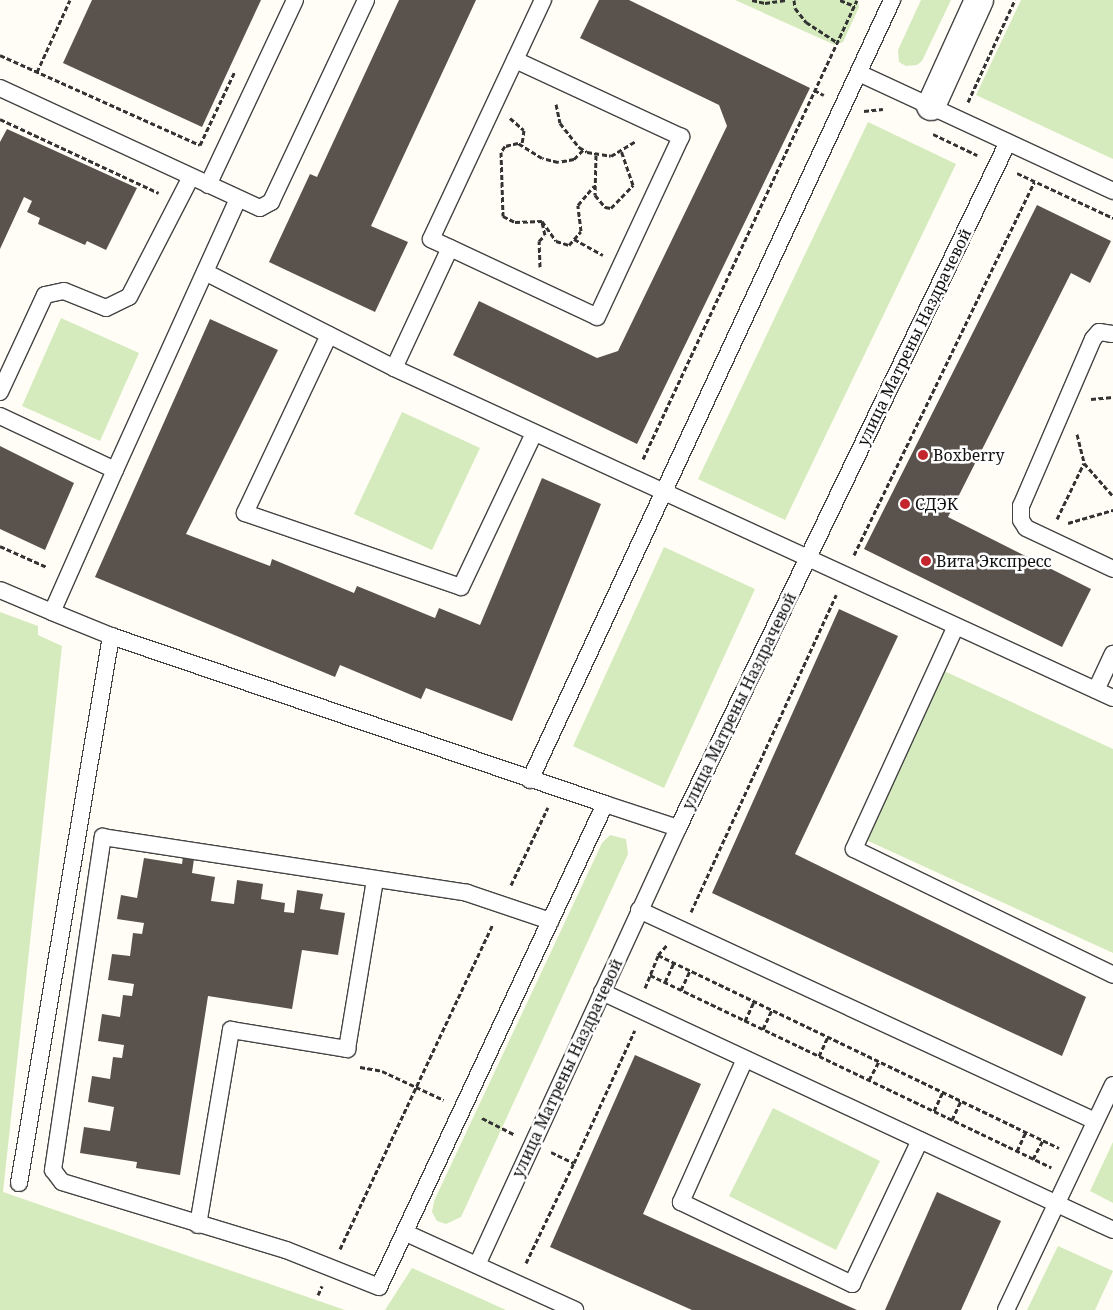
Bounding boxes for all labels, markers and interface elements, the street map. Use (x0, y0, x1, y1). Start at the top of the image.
street label: улица Матрены Наздрачевой (853, 225, 975, 449)
place label: Boxberry (933, 445, 1004, 465)
marker: Boxberry (917, 449, 929, 461)
place label: СДЭК (915, 494, 958, 514)
marker: СДЭК (899, 498, 911, 510)
place label: Вита Экспресс (936, 551, 1051, 571)
marker: Вита Экспресс (920, 555, 932, 567)
street label: улица Матрены Наздрачевой (678, 589, 800, 813)
street label: улица Матрены Наздрачевой (508, 955, 626, 1181)

